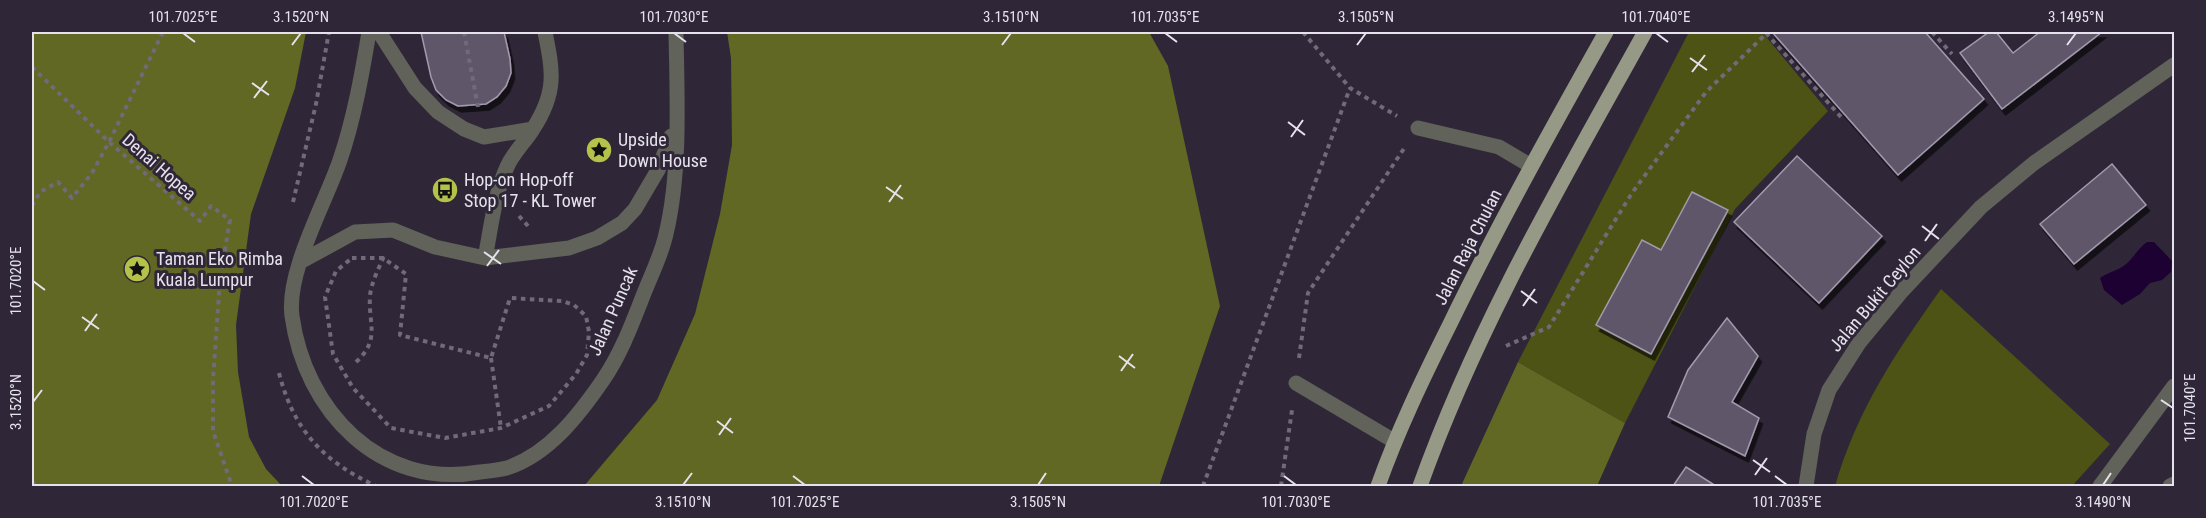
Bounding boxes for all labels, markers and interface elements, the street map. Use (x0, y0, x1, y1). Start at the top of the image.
text: 101.7025°E (149, 8, 217, 26)
text: 3.1520°N (273, 8, 329, 26)
text: 101.7030°E (640, 8, 708, 26)
text: 3.1510°N (983, 8, 1039, 26)
text: 101.7035°E (1131, 8, 1199, 26)
text: 3.1505°N (1338, 8, 1394, 26)
text: 101.7040°E (1622, 8, 1690, 26)
text: 3.1495°N (2048, 8, 2104, 26)
street label: Denai Hopea (118, 129, 200, 204)
place label: Upside Down House (618, 129, 707, 171)
place icon: Upside Down House (584, 135, 614, 165)
place label: Hop-on Hop-off Stop 17 - KL Tower (464, 169, 597, 211)
bus stop icon: Hop-on Hop-off Stop 17 - KL Tower (430, 175, 460, 205)
street label: Jalan Raja Chulan (1429, 185, 1506, 308)
street label: Jalan Bukit Ceylon (1824, 242, 1925, 356)
text: 101.7020°E (7, 247, 25, 315)
place label: Taman Eko Rimba Kuala Lumpur (156, 248, 283, 290)
place icon: Taman Eko Rimba Kuala Lumpur (122, 254, 152, 284)
street label: Jalan Puncak (584, 263, 642, 359)
text: 3.1520°N (7, 374, 25, 430)
text: 101.7040°E (2181, 374, 2199, 442)
text: 101.7020°E (280, 493, 348, 511)
text: 3.1510°N (655, 493, 711, 511)
text: 101.7025°E (771, 493, 839, 511)
text: 3.1505°N (1010, 493, 1066, 511)
text: 101.7030°E (1262, 493, 1330, 511)
text: 101.7035°E (1753, 493, 1821, 511)
text: 3.1490°N (2075, 493, 2131, 511)

